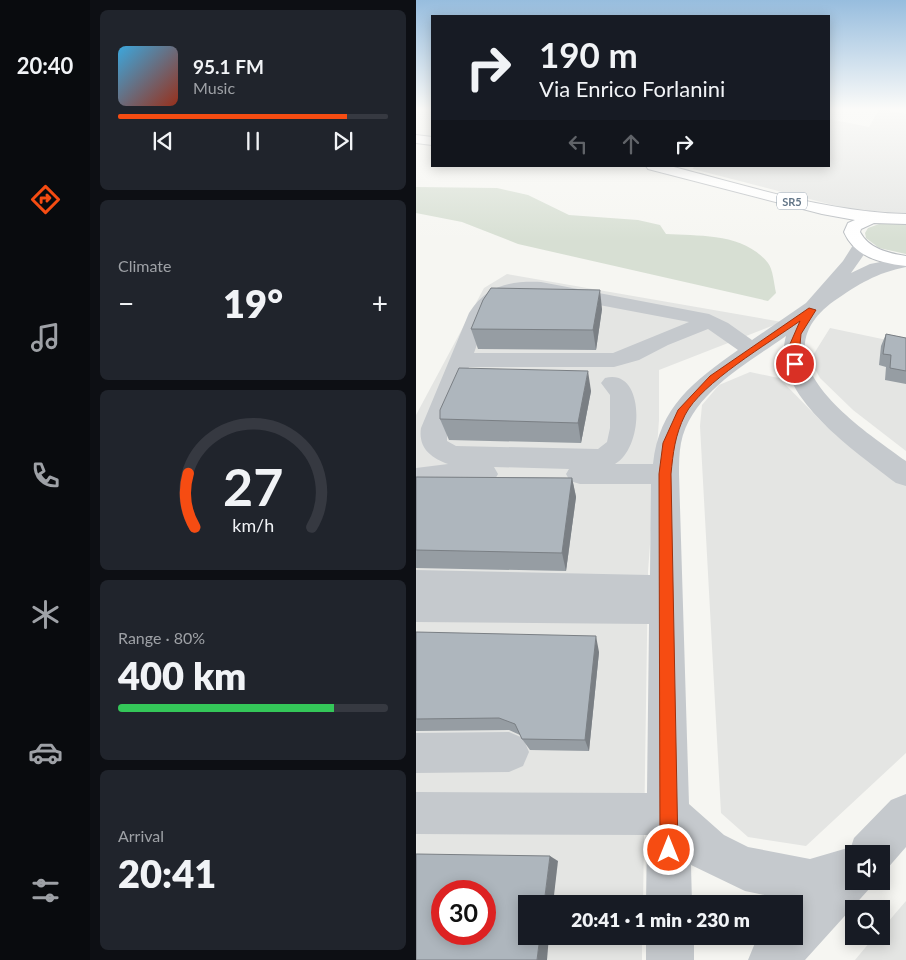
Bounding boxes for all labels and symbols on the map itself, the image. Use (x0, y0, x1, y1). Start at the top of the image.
road number: SR5 (777, 192, 807, 210)
pin (774, 343, 816, 385)
position arrow (642, 823, 694, 875)
speed limit sign: 30 (431, 880, 496, 945)

